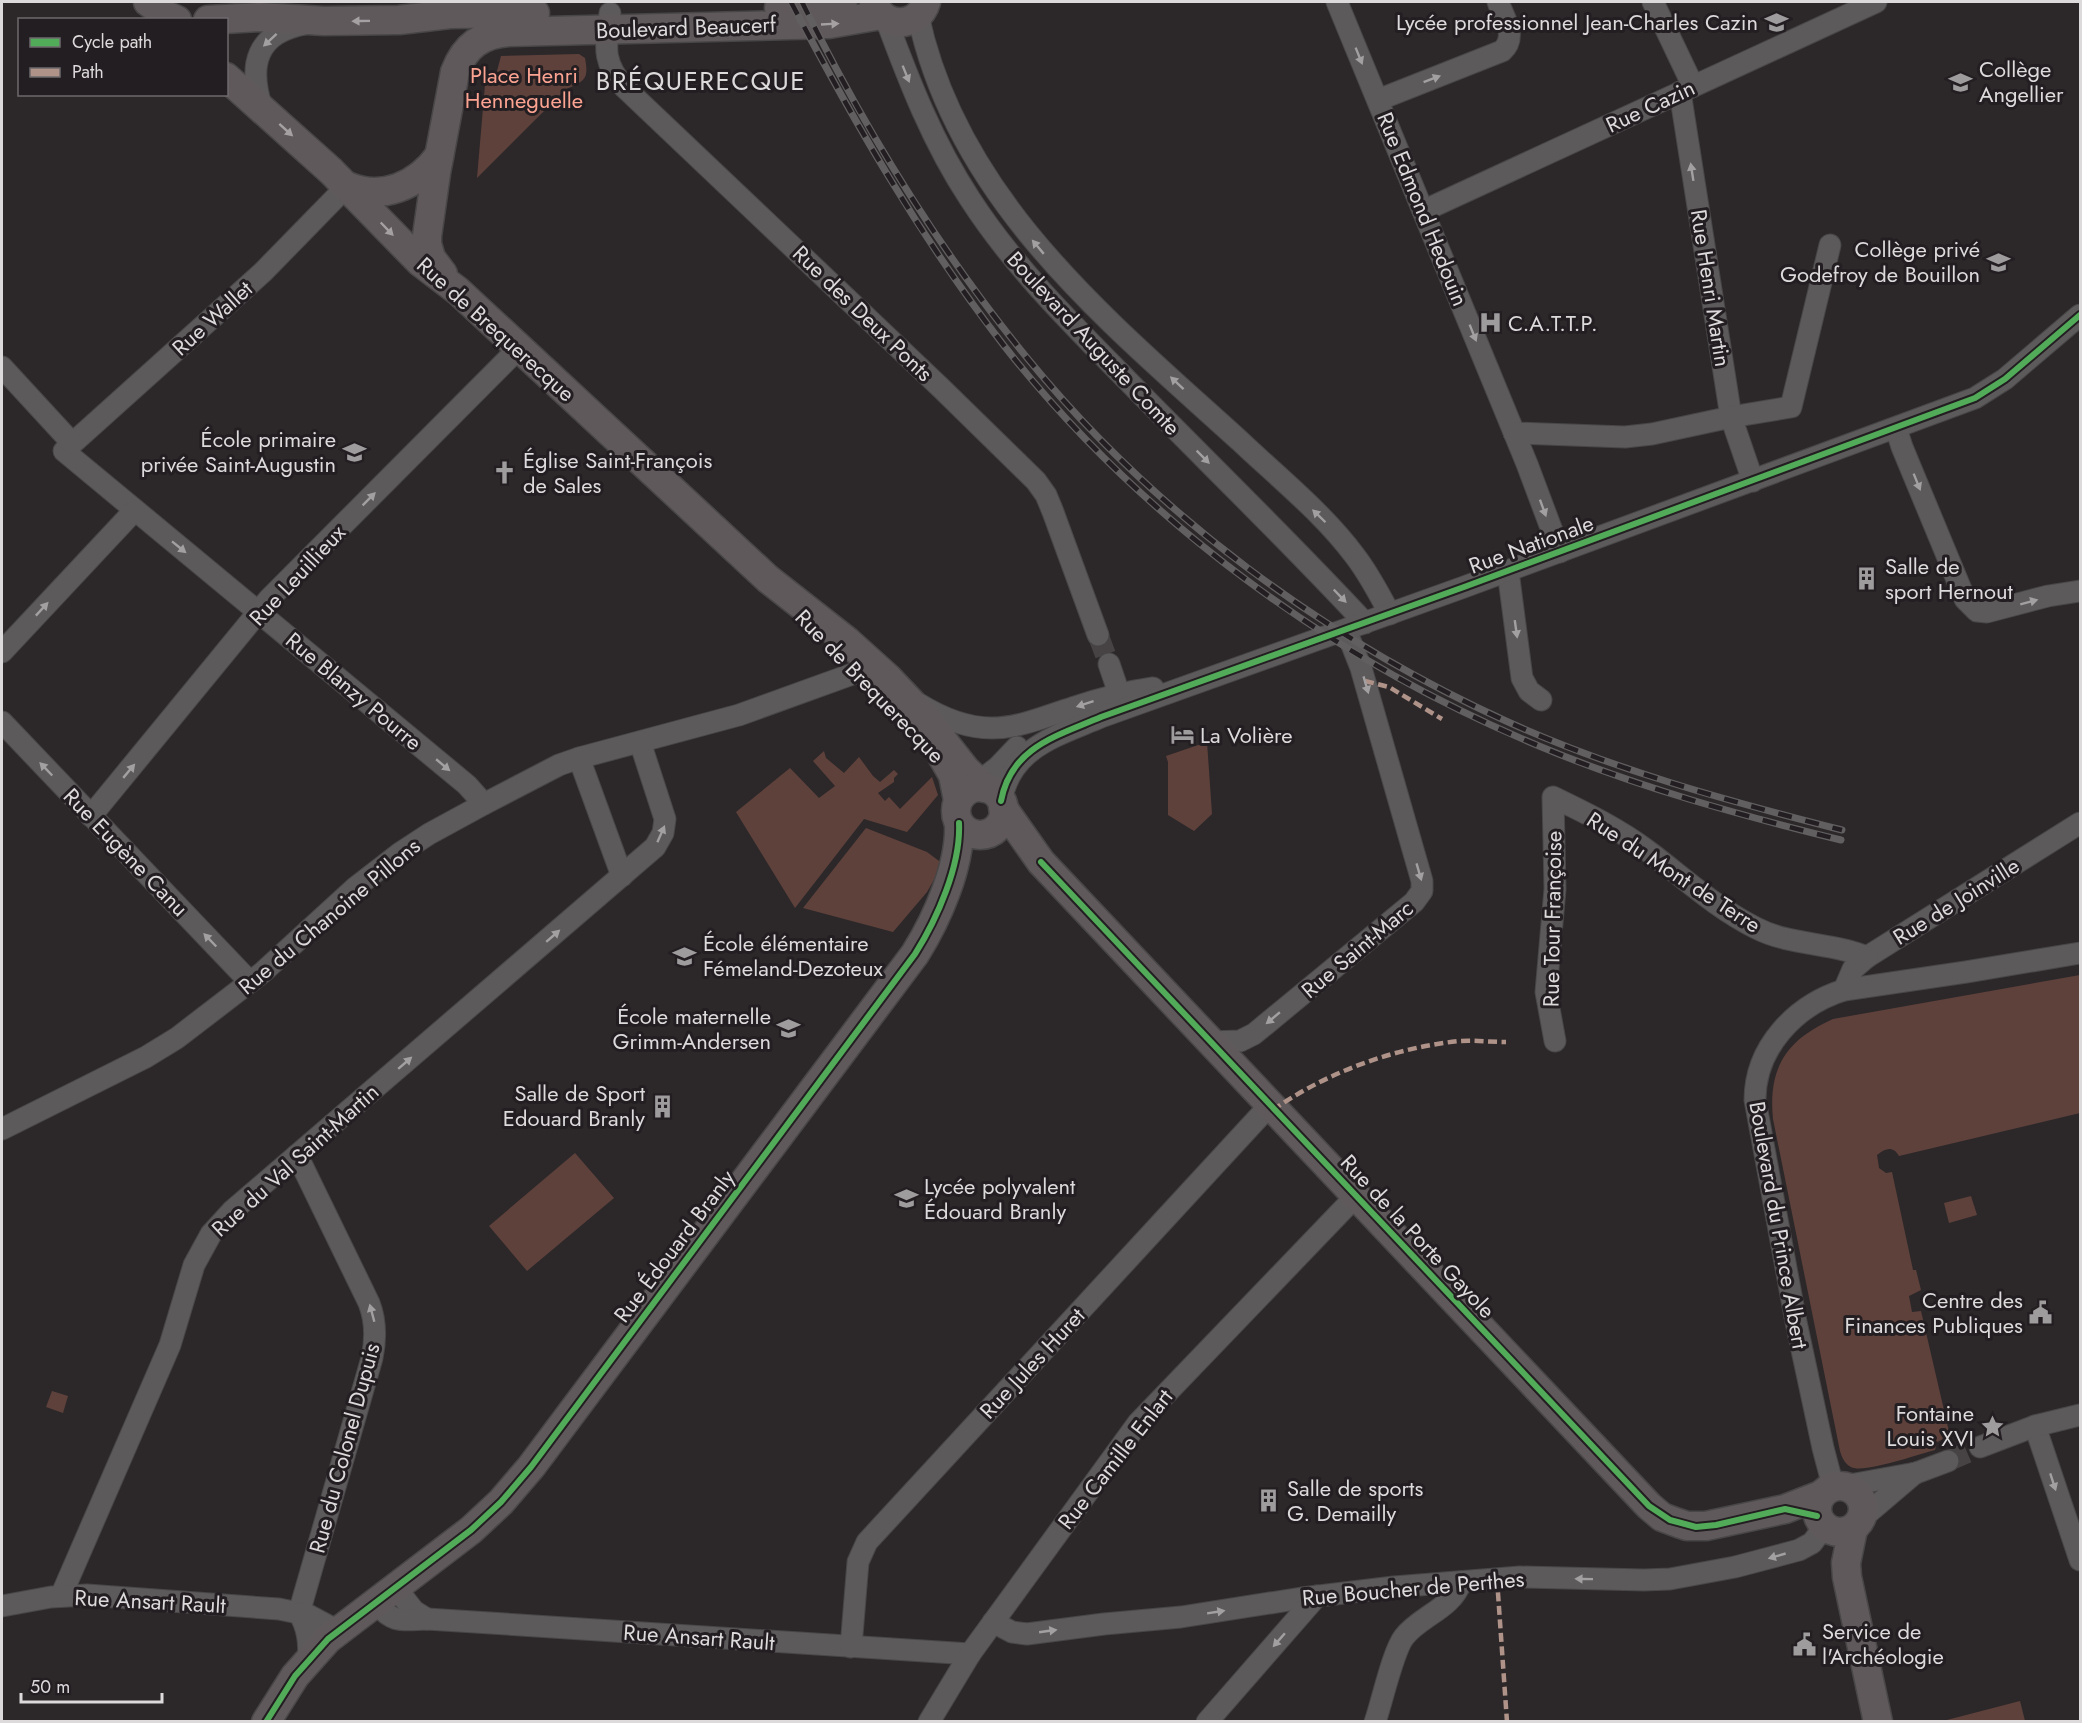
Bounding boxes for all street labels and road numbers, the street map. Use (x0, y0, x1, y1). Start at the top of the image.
street label: Boulevard Beaucerf (595, 8, 777, 46)
street label: Rue Cazin (1600, 71, 1700, 141)
street label: Rue Edmond Hedouin (1369, 107, 1477, 311)
street label: Rue Henri Martin (1683, 207, 1739, 369)
street label: Rue des Deux Ponts (786, 238, 940, 388)
street label: Boulevard Auguste Comte (1000, 244, 1188, 442)
street label: Rue de Brequerecque (410, 249, 582, 409)
street label: Rue Wallet (165, 273, 260, 363)
street label: Rue Nationale (1464, 507, 1598, 581)
street label: Rue Leuillieux (242, 517, 353, 633)
street label: Rue de Brequerecque (788, 602, 952, 770)
street label: Rue Blanzy Pourre (279, 624, 429, 758)
street label: Rue Eugène Canu (56, 781, 196, 923)
street label: Rue du Mont de Terre (1581, 804, 1767, 940)
street label: Rue du Chanoine Pillons (231, 830, 427, 1002)
street label: Rue Tour Françoise (1534, 831, 1570, 1007)
street label: Rue de Joinville (1887, 849, 2025, 953)
street label: Rue Saint-Marc (1294, 892, 1420, 1006)
street label: Rue du Val Saint-Martin (204, 1076, 386, 1244)
street label: Boulevard du Prince Albert (1741, 1099, 1817, 1352)
street label: Rue de la Porte Gayole (1333, 1147, 1503, 1325)
street label: Rue Édouard Branly (606, 1163, 742, 1329)
street label: Rue Jules Huret (972, 1300, 1092, 1426)
street label: Rue du Colonel Dupuis (301, 1339, 387, 1557)
street label: Rue Camille Enlart (1050, 1381, 1181, 1536)
street label: Rue Boucher de Perthes (1301, 1562, 1526, 1614)
street label: Rue Ansart Rault (73, 1581, 227, 1621)
street label: Rue Ansart Rault (622, 1616, 776, 1658)

